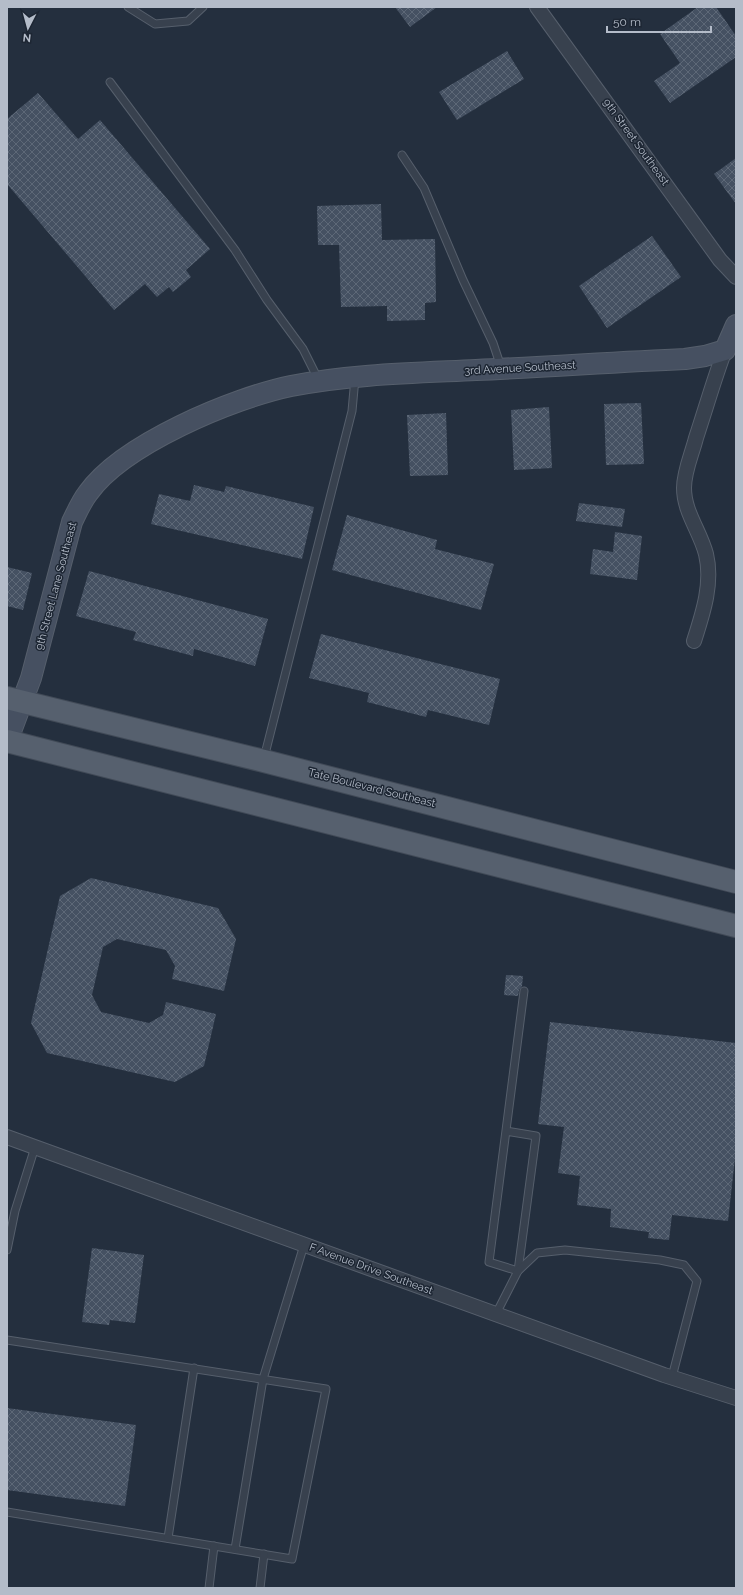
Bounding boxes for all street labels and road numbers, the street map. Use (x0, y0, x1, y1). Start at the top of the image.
street label: 9th Street Southeast (600, 96, 672, 188)
street label: 3rd Avenue Southeast (464, 359, 576, 377)
street label: 9th Street Lane Southeast (33, 520, 79, 651)
street label: Tate Boulevard Southeast (307, 766, 437, 810)
street label: F Avenue Drive Southeast (307, 1241, 435, 1298)

